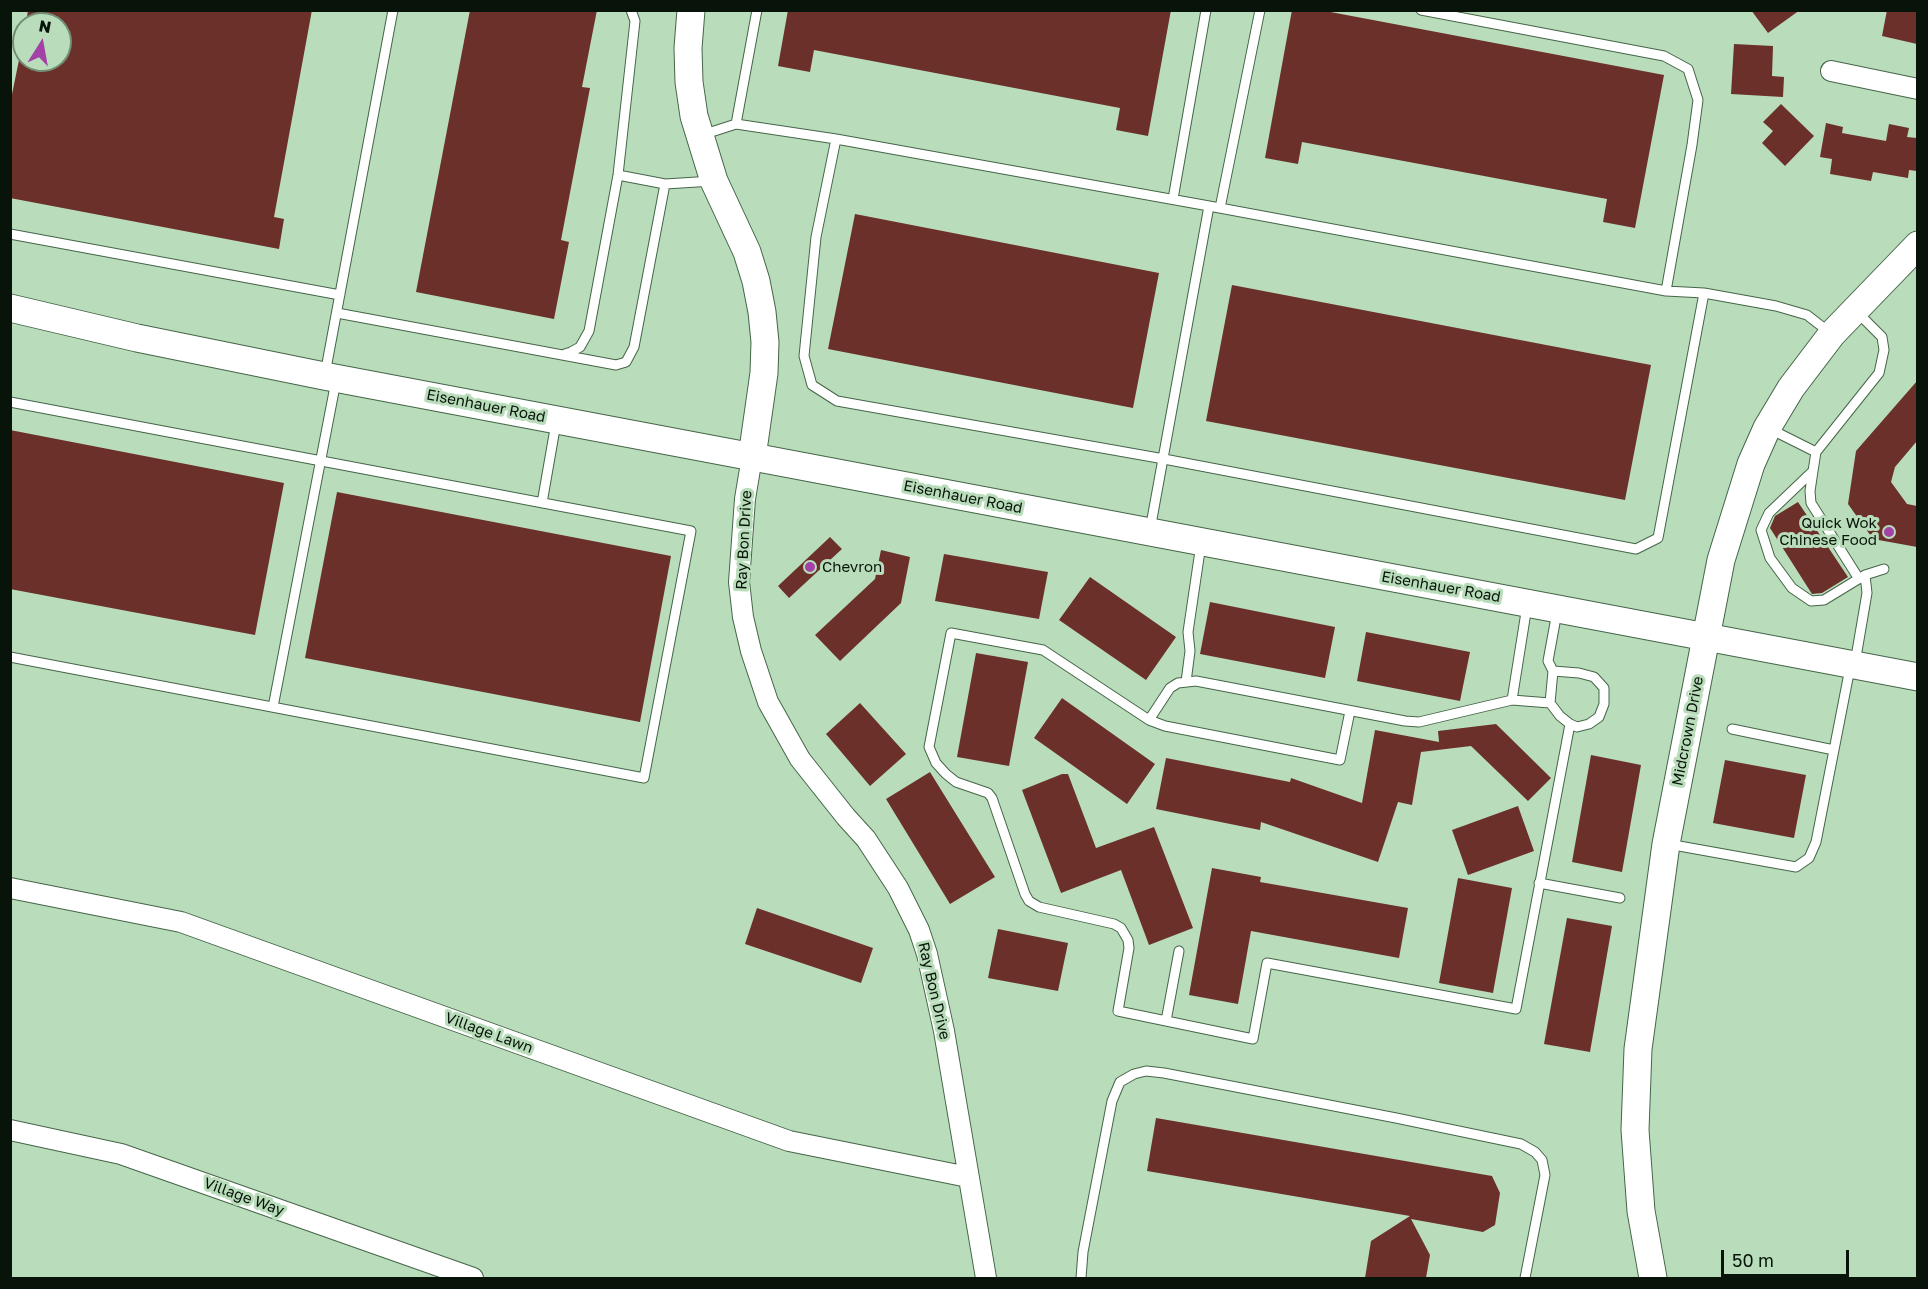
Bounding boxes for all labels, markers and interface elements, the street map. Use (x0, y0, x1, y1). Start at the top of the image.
north arrow (12, 12, 72, 72)
text: N (37, 15, 53, 37)
street label: Eisenhauer Road (425, 386, 547, 426)
street label: Eisenhauer Road (902, 477, 1024, 517)
street label: Ray Bon Drive (732, 490, 756, 590)
place label: Quick Wok Chinese Food (1779, 514, 1877, 549)
marker: Quick Wok Chinese Food (1882, 525, 1896, 539)
place label: Chevron (822, 558, 882, 576)
marker: Chevron (803, 560, 817, 574)
street label: Eisenhauer Road (1380, 568, 1502, 606)
street label: Midcrown Drive (1669, 675, 1707, 787)
street label: Ray Bon Drive (914, 940, 954, 1042)
street label: Village Lawn (443, 1009, 535, 1057)
street label: Village Way (201, 1174, 287, 1220)
scale bar (1724, 1238, 1852, 1276)
text: 50 m (1732, 1249, 1774, 1271)

